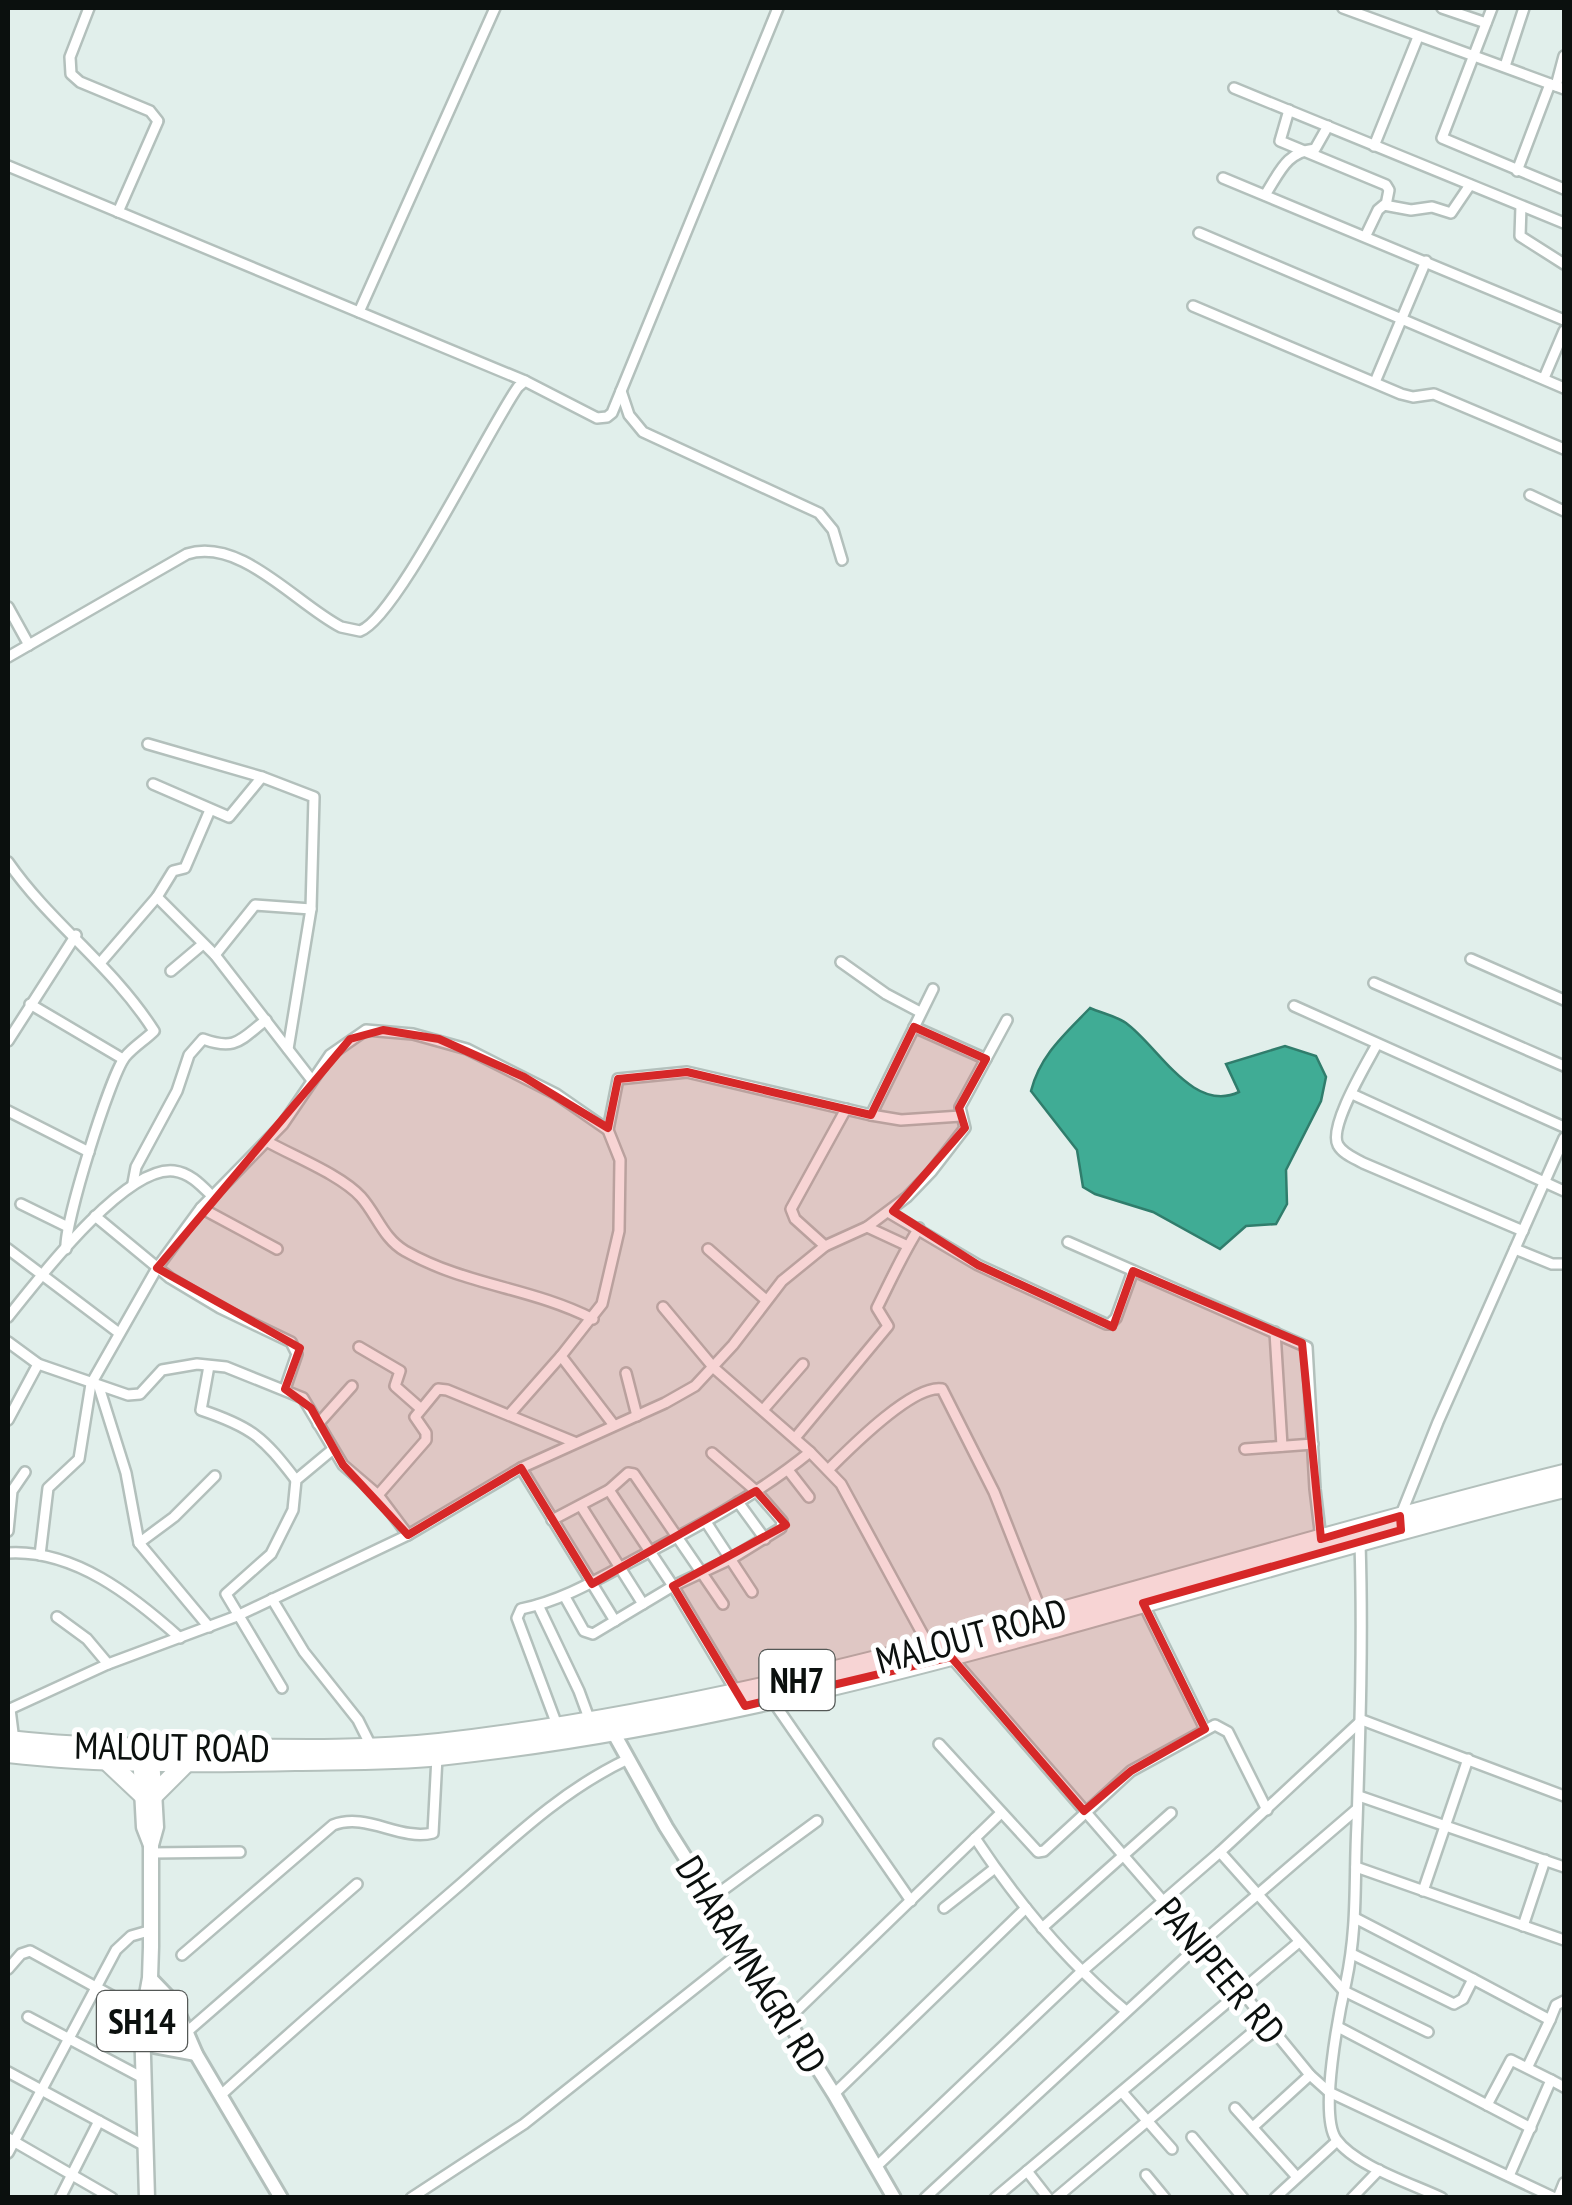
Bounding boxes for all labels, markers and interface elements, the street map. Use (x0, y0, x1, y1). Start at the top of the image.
street label: MALOUT ROAD (870, 1586, 1072, 1684)
road number: NH7 (760, 1650, 834, 1710)
street label: MALOUT ROAD (74, 1720, 270, 1772)
street label: DHARAMNAGRI RD (666, 1846, 838, 2082)
street label: PANJPEER RD (1145, 1886, 1297, 2054)
road number: SH14 (97, 1991, 187, 2051)

